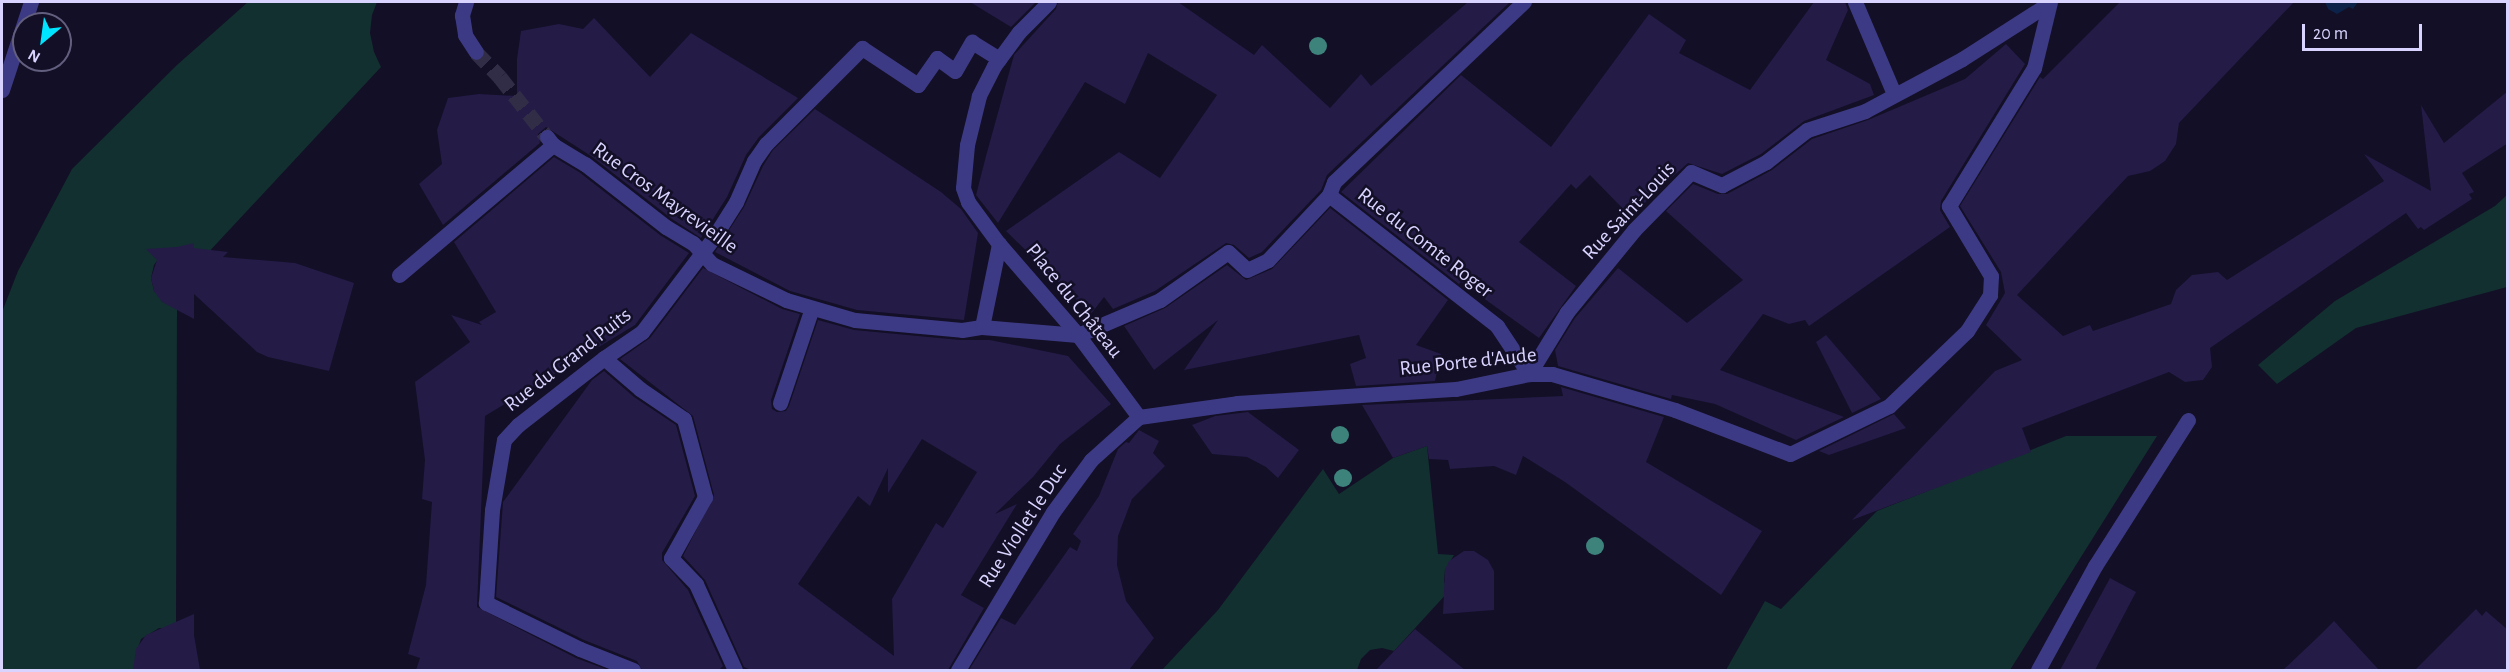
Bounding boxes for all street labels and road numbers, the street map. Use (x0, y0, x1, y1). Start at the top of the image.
street label: Rue Cros Mayrevieille (587, 137, 743, 259)
street label: Rue Saint-Louis (1577, 157, 1681, 265)
street label: Rue du Comte Roger (1352, 182, 1498, 304)
street label: Place du Château (1020, 239, 1128, 363)
street label: Rue du Grand Puits (499, 303, 637, 417)
street label: Rue Porte d'Aude (1398, 342, 1538, 382)
street label: Rue Viollet le Duc (973, 459, 1073, 593)

